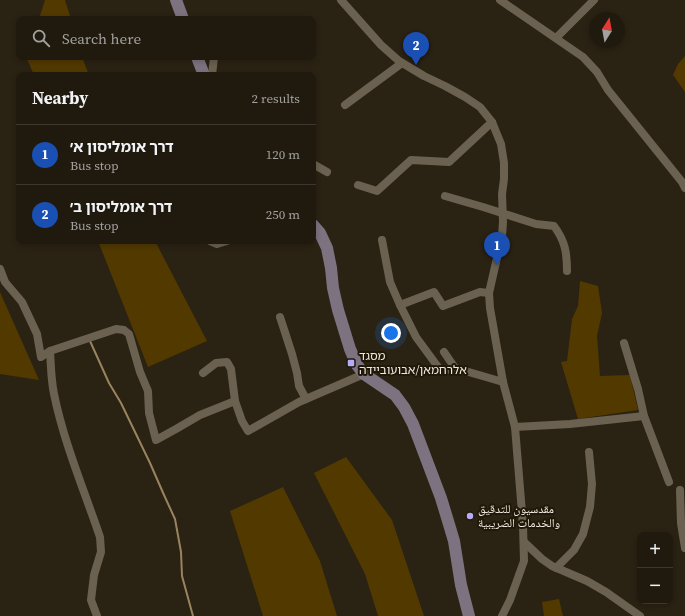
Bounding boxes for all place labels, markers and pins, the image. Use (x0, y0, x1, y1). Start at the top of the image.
pin: 2 (403, 32, 429, 65)
pin: 1 (484, 232, 510, 265)
place label: מסגד אלרחמאן/אבועוביידה (359, 348, 467, 378)
marker: מסגד אלרחמאן/אבועוביידה (346, 358, 356, 368)
place label: مقدسيون للتدقيق والخدمات الضريبية (478, 501, 560, 531)
marker: مقدسيون للتدقيق والخدمات الضريبية (465, 511, 475, 521)

